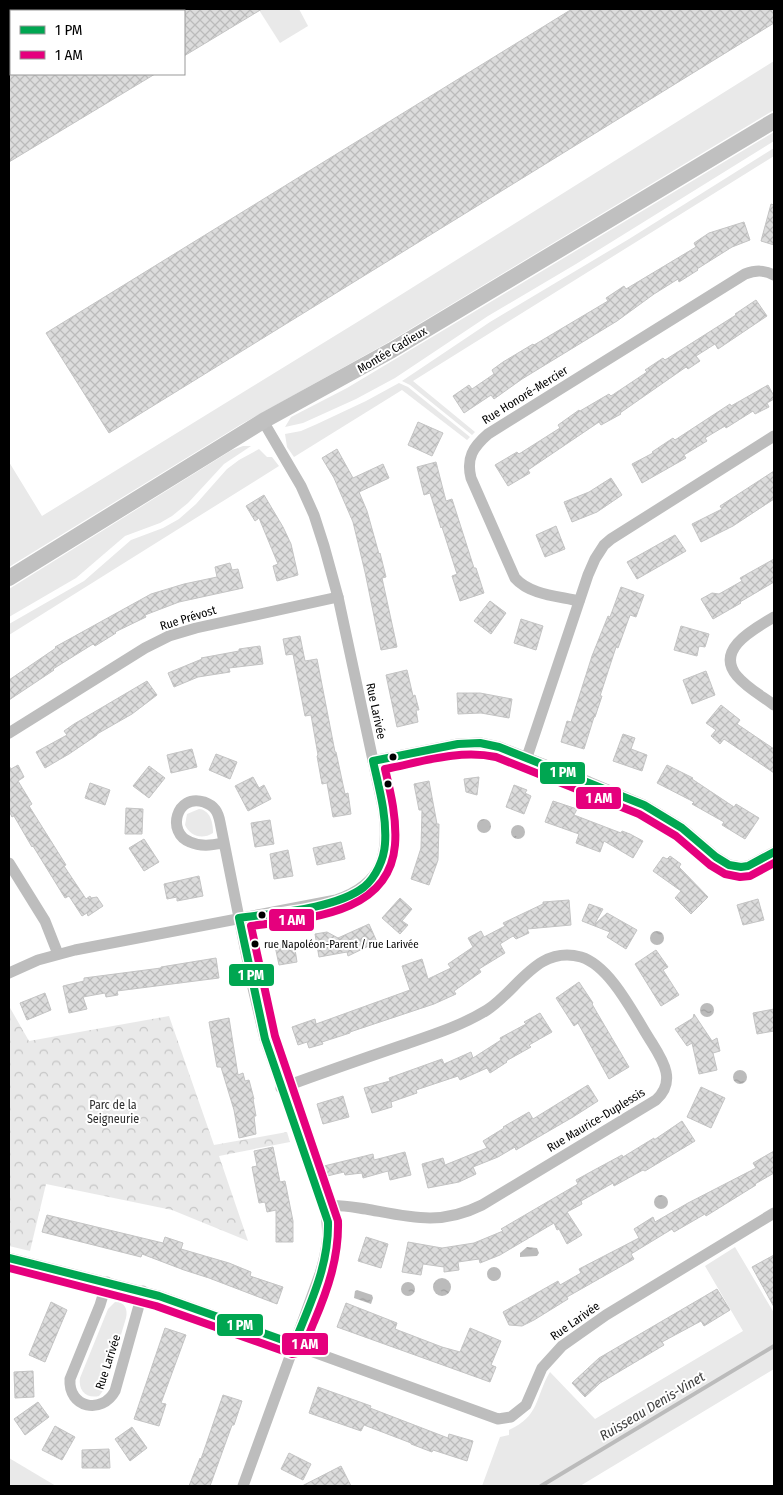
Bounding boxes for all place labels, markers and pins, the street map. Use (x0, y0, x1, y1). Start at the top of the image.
unlabelled marker (388, 752, 398, 762)
unlabelled marker (383, 779, 393, 789)
unlabelled marker (257, 910, 267, 920)
place label: rue Napoléon-Parent / rue Larivée (264, 938, 419, 951)
marker: rue Napoléon-Parent / rue Larivée (250, 939, 260, 949)

